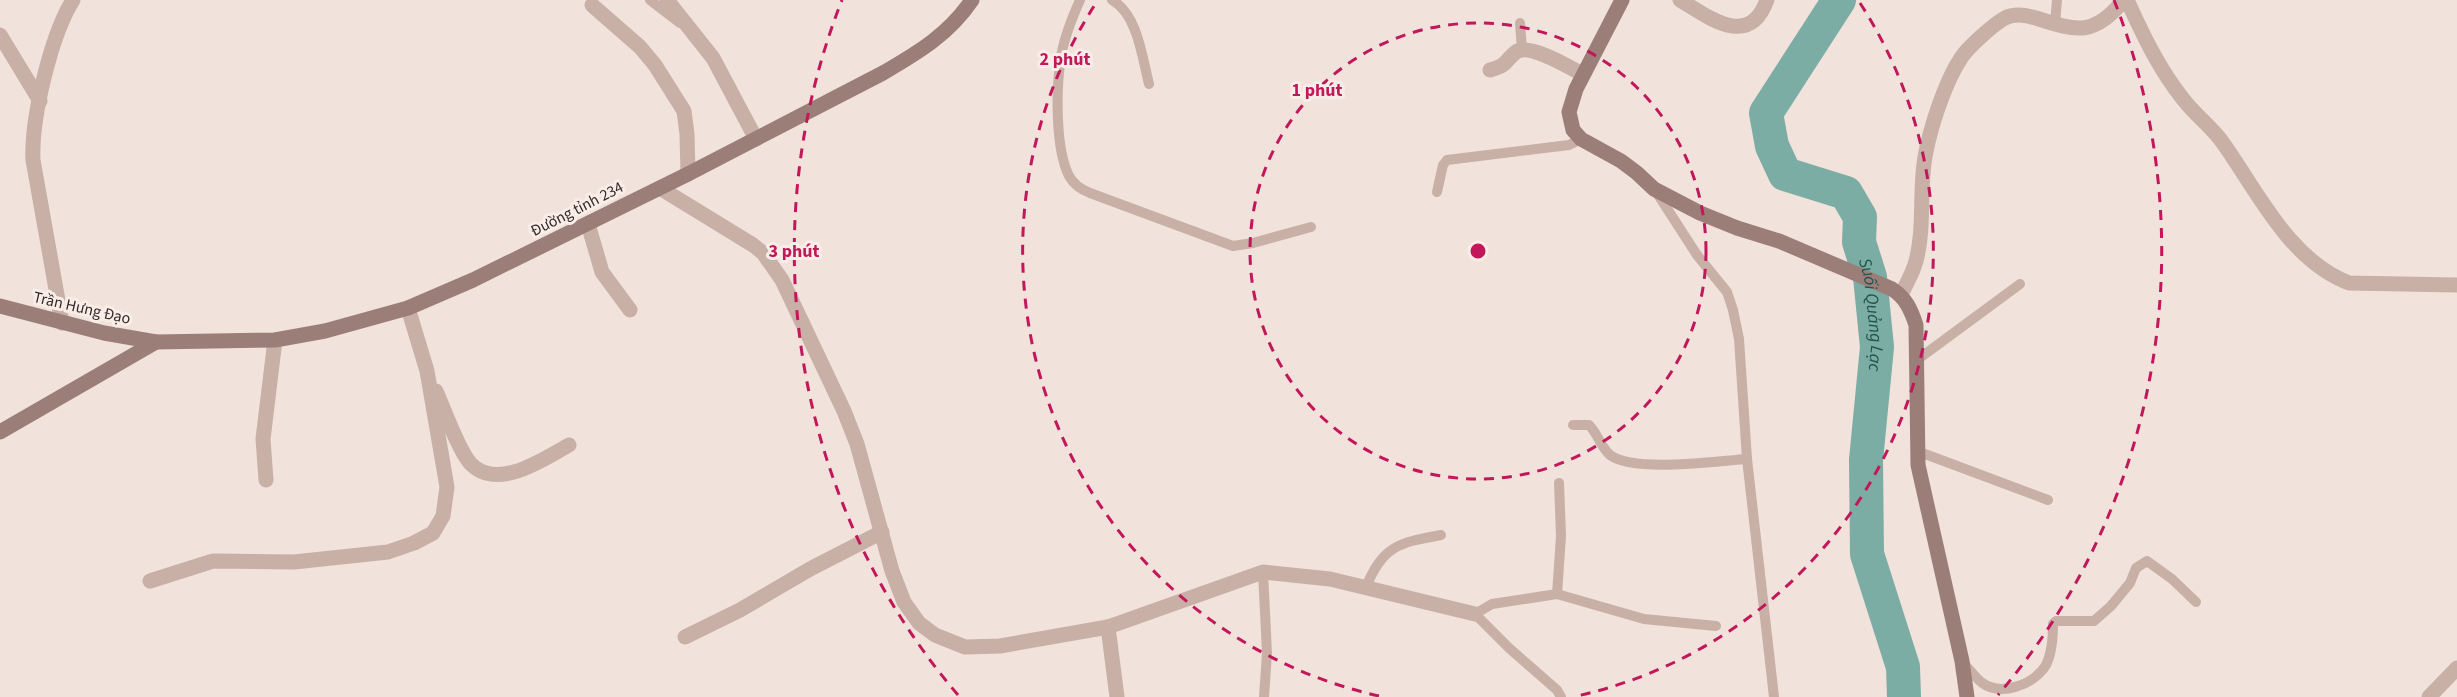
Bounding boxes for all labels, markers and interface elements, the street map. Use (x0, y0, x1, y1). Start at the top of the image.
text: 2 phút (1040, 47, 1091, 72)
text: 1 phút (1292, 78, 1343, 103)
street label: Đường tỉnh 234 (527, 176, 627, 242)
text: 3 phút (769, 239, 820, 264)
centre of rings (1468, 241, 1488, 261)
water label: Suối Quảng Lạc (1852, 255, 1890, 373)
street label: Trần Hưng Đạo (31, 286, 133, 330)

